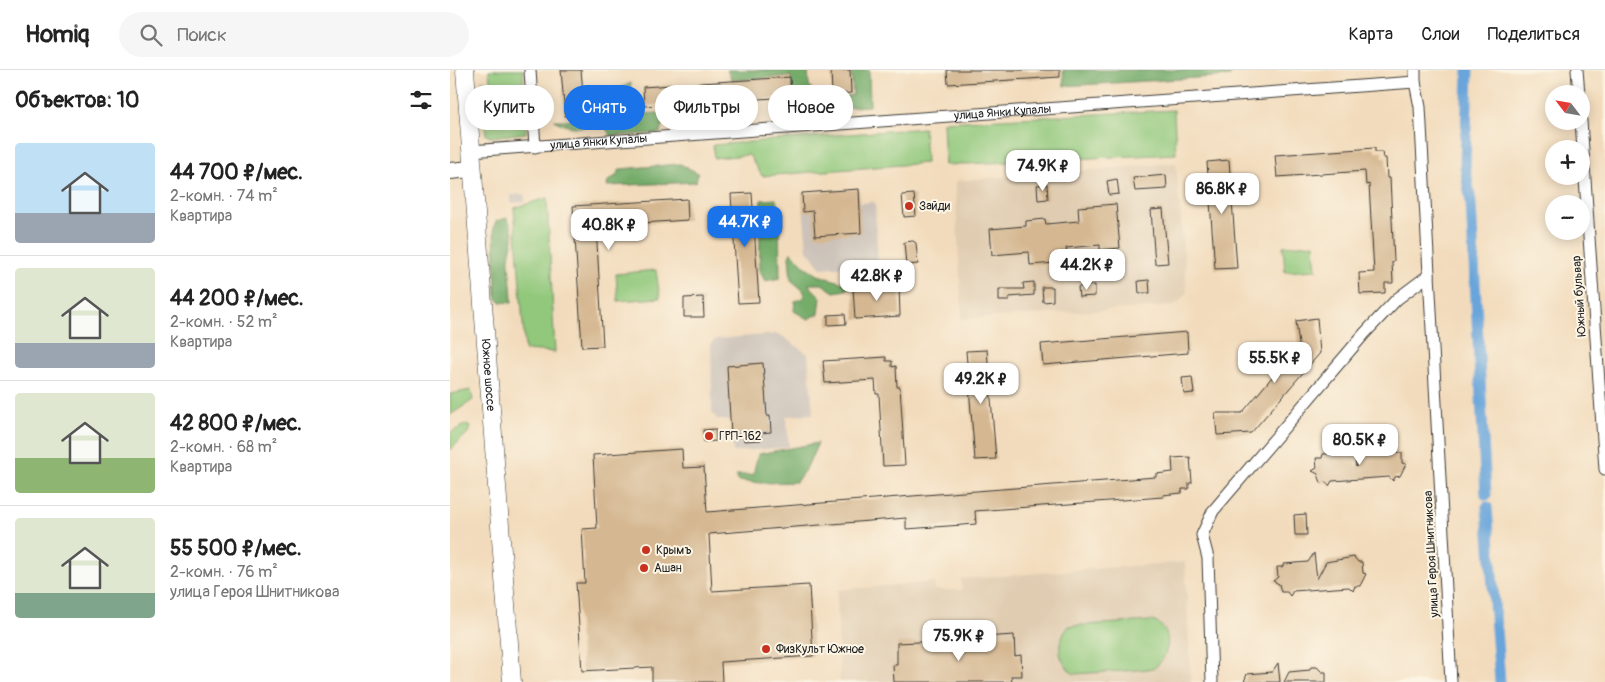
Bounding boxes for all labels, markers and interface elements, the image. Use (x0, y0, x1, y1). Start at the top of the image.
search box (119, 12, 469, 57)
text: Homiq (25, 20, 89, 49)
icon: search (137, 21, 165, 49)
text: Поиск (177, 23, 227, 47)
text: Карта (1349, 23, 1393, 46)
text: Слои (1421, 23, 1459, 46)
text: Поделиться (1487, 23, 1580, 46)
chip: Купить (465, 85, 554, 130)
chip: Снять (564, 85, 645, 130)
chip: Фильтры (655, 85, 758, 130)
chip: Новое (768, 85, 853, 130)
north arrow (1545, 85, 1590, 130)
map controls (1545, 85, 1590, 240)
icon: filters (407, 86, 435, 114)
text: Объектов: 10 (15, 87, 139, 114)
street label: улица Янки Купалы (953, 102, 1052, 124)
street label: улица Янки Купалы (549, 131, 648, 153)
button: + (1545, 140, 1590, 185)
pin: 74.9K ₽ (997, 150, 1089, 192)
text: 74.9K ₽ (1017, 156, 1069, 176)
text: 44 700 ₽/мес. (170, 159, 303, 186)
icon: home (55, 163, 115, 223)
pin: 86.8K ₽ (1176, 172, 1268, 215)
text: 86.8K ₽ (1196, 179, 1248, 199)
text: 2-комн. · 74 m² (170, 186, 278, 206)
button: − (1545, 195, 1590, 240)
place label: Зайди (919, 199, 951, 214)
marker: Зайди (903, 200, 915, 212)
text: Квартира (170, 206, 232, 226)
pin: 44.7K ₽ (699, 206, 791, 248)
pin: 40.8K ₽ (563, 208, 655, 251)
text: 44.7K ₽ (718, 212, 772, 232)
text: 40.8K ₽ (582, 215, 636, 235)
pin: 44.2K ₽ (1041, 248, 1133, 291)
text: 44.2K ₽ (1060, 255, 1114, 275)
street label: Южный бульвар (1569, 255, 1590, 337)
pin: 42.8K ₽ (831, 260, 923, 302)
text: 42.8K ₽ (851, 266, 903, 286)
text: 44 200 ₽/мес. (170, 285, 304, 312)
icon: home (55, 288, 115, 348)
text: 2-комн. · 52 m² (170, 312, 278, 332)
text: Квартира (170, 332, 232, 352)
street label: Южное шоссе (478, 339, 498, 412)
pin: 55.5K ₽ (1229, 342, 1321, 384)
text: 55.5K ₽ (1249, 348, 1301, 368)
pin: 49.2K ₽ (935, 362, 1027, 405)
text: 49.2K ₽ (955, 369, 1007, 389)
text: 42 800 ₽/мес. (170, 410, 302, 437)
icon: home (55, 413, 115, 473)
pin: 80.5K ₽ (1314, 424, 1406, 466)
place label: ГРП-162 (719, 429, 762, 444)
marker: ГРП-162 (703, 430, 715, 442)
text: 80.5K ₽ (1333, 430, 1387, 450)
text: 2-комн. · 68 m² (170, 437, 277, 457)
text: Квартира (170, 457, 232, 477)
street label: улица Героя Шнитникова (1421, 490, 1442, 619)
text: 55 500 ₽/мес. (170, 535, 302, 562)
icon: home (55, 538, 115, 598)
place label: Крымъ (656, 543, 692, 558)
marker: Крымъ (640, 544, 652, 556)
place label: Ашан (654, 561, 682, 576)
text: 2-комн. · 76 m² (170, 562, 278, 582)
marker: Ашан (638, 562, 650, 574)
text: улица Героя Шнитникова (170, 582, 339, 602)
pin: 75.9K ₽ (913, 620, 1005, 662)
text: 75.9K ₽ (933, 626, 985, 646)
place label: ФизКульт Южное (776, 642, 864, 657)
marker: ФизКульт Южное (760, 643, 772, 655)

